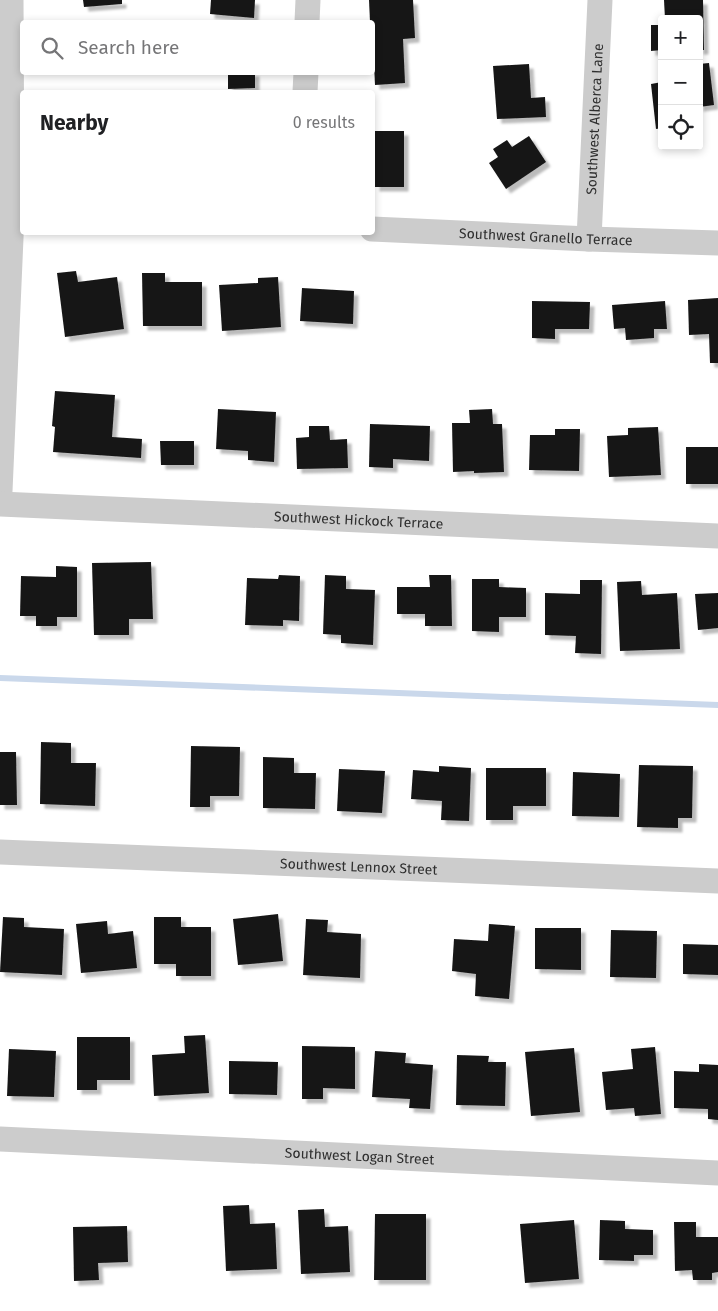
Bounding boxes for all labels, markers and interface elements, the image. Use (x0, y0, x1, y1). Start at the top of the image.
map controls (658, 15, 703, 150)
button: + (658, 15, 703, 60)
search box (20, 20, 375, 75)
icon: search (38, 34, 66, 62)
text: Search here (78, 36, 179, 59)
street label: Southwest Alberca Lane (583, 43, 606, 195)
button: − (658, 60, 703, 105)
button: locate (658, 105, 703, 150)
text: Nearby (40, 110, 108, 136)
text: 0 results (293, 113, 355, 132)
street label: Southwest Granello Terrace (459, 225, 633, 249)
street label: Southwest Hickock Terrace (274, 508, 444, 532)
street label: Southwest Lennox Street (280, 855, 439, 878)
street label: Southwest Logan Street (284, 1144, 436, 1168)

